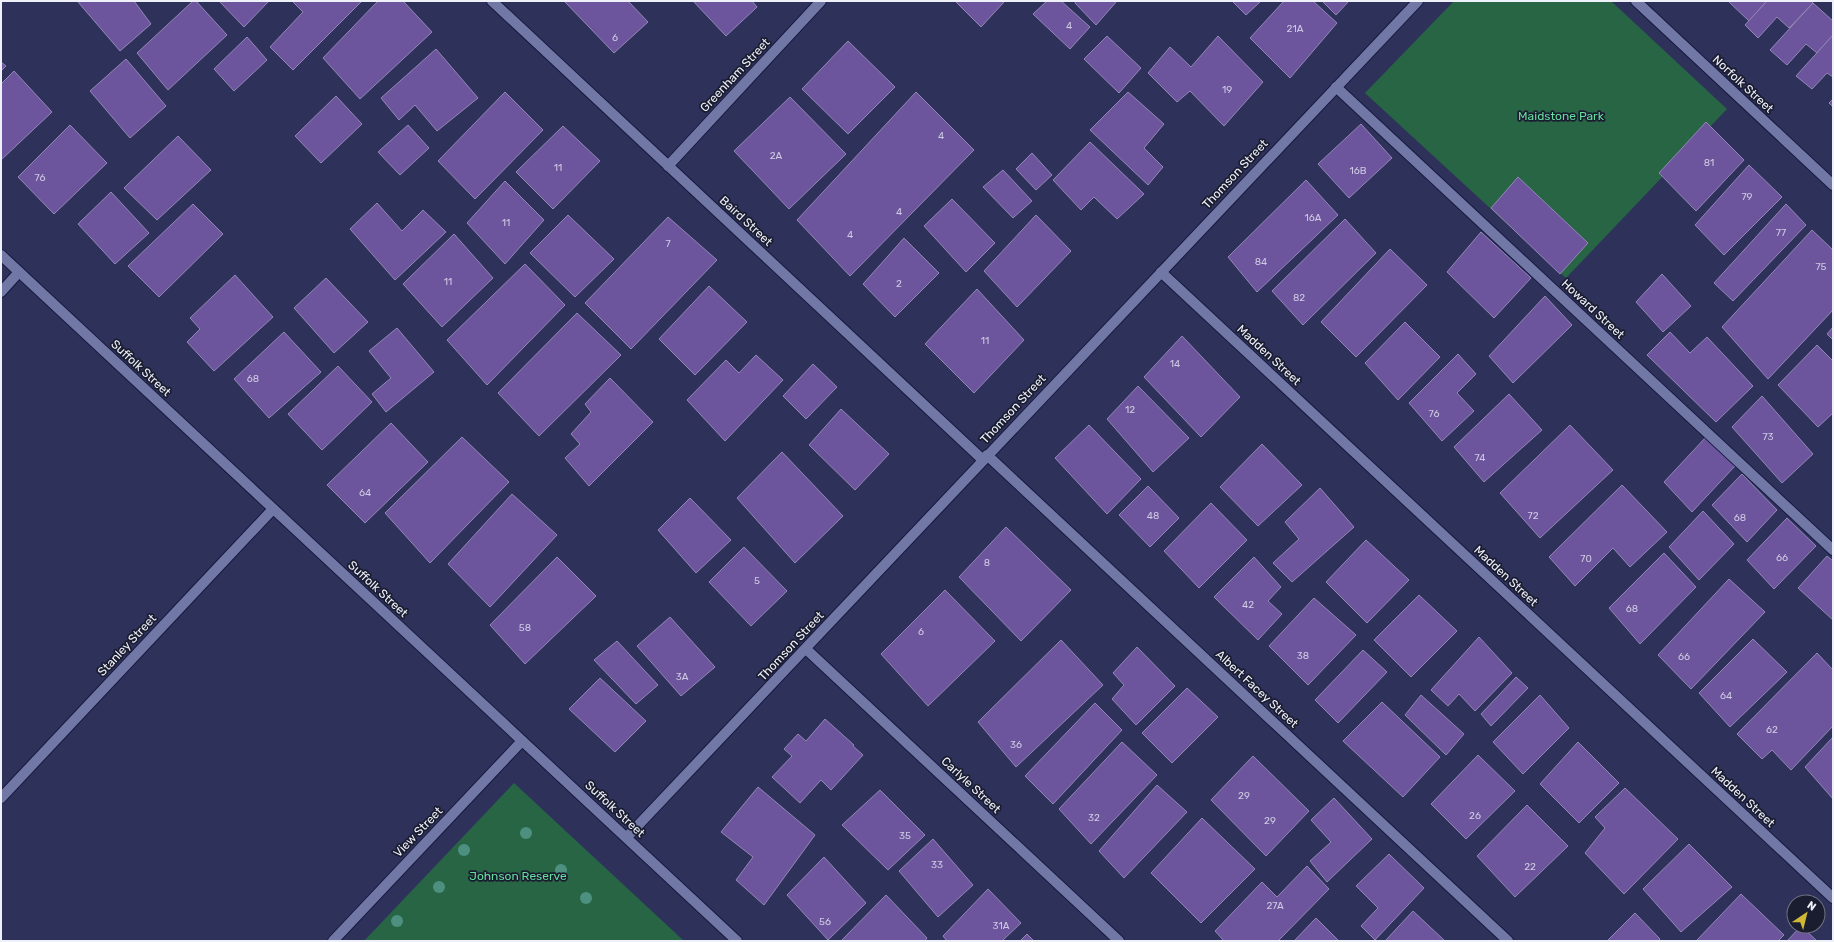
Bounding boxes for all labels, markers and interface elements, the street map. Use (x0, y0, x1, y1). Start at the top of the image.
house number: 4 (1066, 20, 1072, 32)
house number: 21A (1287, 23, 1304, 35)
house number: 6 (612, 32, 618, 44)
street label: Greenham Street (697, 35, 773, 115)
street label: Norfolk Street (1710, 52, 1776, 116)
house number: 19 (1222, 84, 1232, 96)
park label: Maidstone Park (1518, 109, 1605, 123)
house number: 4 (938, 130, 944, 142)
street label: Thomson Street (1199, 136, 1271, 211)
house number: 2A (770, 150, 783, 162)
house number: 81 (1704, 157, 1714, 169)
house number: 11 (554, 162, 562, 174)
house number: 16B (1350, 165, 1367, 177)
house number: 76 (35, 172, 45, 184)
house number: 79 (1741, 191, 1753, 203)
street label: Baird Street (717, 193, 775, 249)
house number: 4 (896, 206, 902, 218)
house number: 16A (1304, 212, 1322, 224)
house number: 11 (502, 217, 510, 229)
house number: 77 (1776, 227, 1786, 239)
house number: 4 (847, 229, 853, 241)
house number: 7 (665, 238, 671, 250)
house number: 84 (1255, 256, 1267, 268)
house number: 75 (1815, 261, 1827, 273)
house number: 11 (444, 276, 452, 288)
street label: Howard Street (1559, 276, 1627, 342)
house number: 2 (896, 278, 902, 290)
house number: 82 (1293, 292, 1305, 304)
street label: Madden Street (1234, 322, 1304, 388)
house number: 11 (981, 335, 989, 347)
street label: Suffolk Street (108, 337, 174, 399)
house number: 14 (1170, 358, 1180, 370)
street label: Thomson Street (977, 371, 1049, 446)
house number: 68 (247, 373, 259, 385)
house number: 12 (1125, 404, 1135, 416)
house number: 76 (1429, 408, 1439, 420)
house number: 73 (1762, 431, 1774, 443)
house number: 74 (1475, 452, 1486, 464)
house number: 64 (359, 487, 371, 499)
house number: 48 (1147, 510, 1159, 522)
house number: 72 (1528, 510, 1539, 522)
house number: 68 (1734, 512, 1746, 524)
street label: Madden Street (1471, 543, 1541, 609)
house number: 66 (1776, 552, 1788, 564)
house number: 70 (1580, 553, 1592, 565)
house number: 8 (984, 557, 990, 569)
street label: Suffolk Street (345, 558, 411, 620)
house number: 5 (754, 575, 760, 587)
house number: 42 (1242, 599, 1254, 611)
house number: 68 (1626, 603, 1638, 615)
street label: Thomson Street (755, 608, 827, 683)
street label: Stanley Street (95, 611, 159, 679)
house number: 58 (519, 622, 531, 634)
house number: 6 (918, 626, 924, 638)
street label: Albert Facey Street (1213, 647, 1301, 731)
house number: 38 (1297, 650, 1309, 662)
house number: 66 (1678, 651, 1690, 663)
house number: 3A (676, 671, 689, 683)
house number: 64 (1720, 690, 1732, 702)
house number: 62 (1766, 724, 1778, 736)
house number: 36 (1010, 739, 1022, 751)
street label: Carlyle Street (938, 754, 1004, 816)
street label: Madden Street (1708, 764, 1778, 830)
street label: Suffolk Street (582, 778, 648, 840)
house number: 29 (1238, 790, 1250, 802)
street label: View Street (391, 804, 446, 860)
house number: 26 (1469, 810, 1481, 822)
house number: 32 (1088, 812, 1100, 824)
house number: 29 (1264, 815, 1276, 827)
house number: 35 (899, 830, 911, 842)
house number: 33 (931, 859, 943, 871)
house number: 22 (1524, 861, 1536, 873)
park label: Johnson Reserve (469, 869, 567, 883)
north arrow (1786, 894, 1826, 934)
text: N (1804, 899, 1818, 914)
house number: 27A (1266, 900, 1284, 912)
house number: 56 (819, 916, 831, 928)
house number: 31A (993, 920, 1010, 932)

